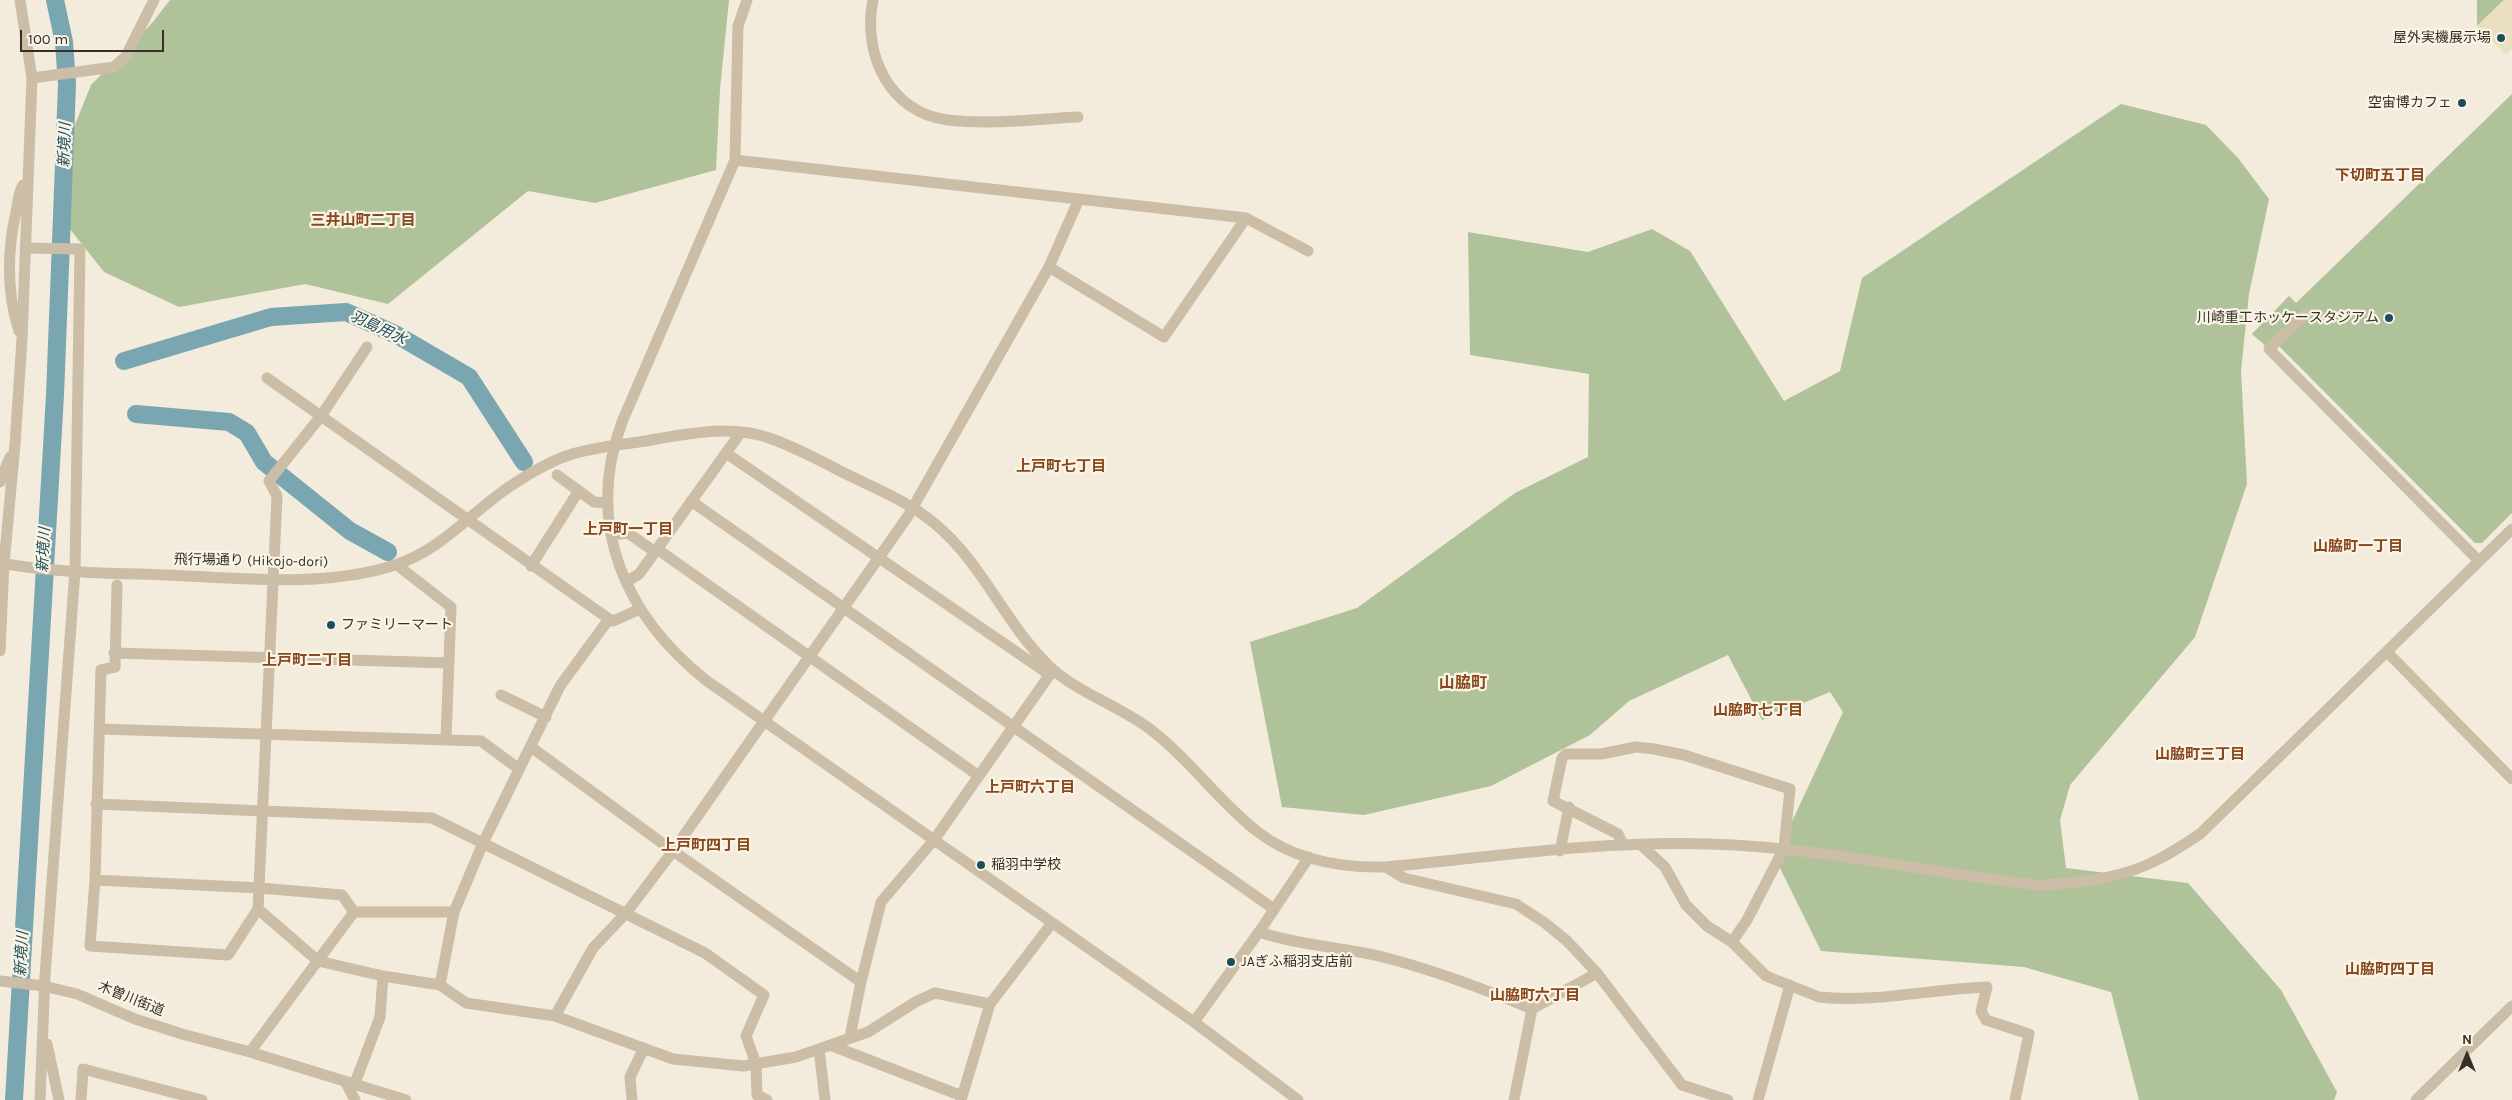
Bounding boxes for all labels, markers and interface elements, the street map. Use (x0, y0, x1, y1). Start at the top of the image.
scale bar (22, 20, 166, 52)
text: 100 m (28, 30, 68, 48)
place label: 屋外実機展示場 (2393, 30, 2491, 46)
marker: 屋外実機展示場 (2495, 32, 2507, 44)
place label: 空宙博カフェ (2368, 95, 2452, 111)
marker: 空宙博カフェ (2456, 97, 2468, 109)
water label: 新境川 (55, 122, 75, 168)
district label: 下切町五丁目 (2335, 167, 2425, 185)
district label: 三井山町二丁目 (311, 212, 415, 230)
water label: 羽島用水 (347, 307, 409, 349)
place label: 川崎重工ホッケースタジアム (2197, 310, 2379, 326)
marker: 川崎重工ホッケースタジアム (2383, 312, 2395, 324)
district label: 上戸町七丁目 (1016, 458, 1106, 476)
district label: 上戸町一丁目 (583, 521, 673, 539)
water label: 新境川 (34, 527, 54, 573)
district label: 山脇町一丁目 (2313, 538, 2403, 556)
street label: 飛行場通り (Hikojo-dori) (174, 551, 328, 571)
place label: ファミリーマート (341, 617, 453, 633)
marker: ファミリーマート (325, 619, 337, 631)
district label: 上戸町二丁目 (262, 652, 352, 670)
district label: 山脇町 (1439, 673, 1487, 693)
district label: 山脇町七丁目 (1713, 702, 1803, 720)
district label: 山脇町三丁目 (2155, 746, 2245, 764)
district label: 上戸町六丁目 (985, 779, 1075, 797)
district label: 上戸町四丁目 (661, 837, 751, 855)
place label: 稲羽中学校 (991, 857, 1061, 873)
marker: 稲羽中学校 (975, 859, 987, 871)
water label: 新境川 (12, 931, 32, 977)
place label: JAぎふ稲羽支店前 (1241, 954, 1353, 970)
marker: JAぎふ稲羽支店前 (1225, 956, 1237, 968)
district label: 山脇町四丁目 (2345, 961, 2435, 979)
street label: 木曽川街道 (95, 978, 167, 1020)
district label: 山脇町六丁目 (1490, 987, 1580, 1005)
north arrow (2442, 1030, 2492, 1080)
text: N (2462, 1031, 2472, 1048)

